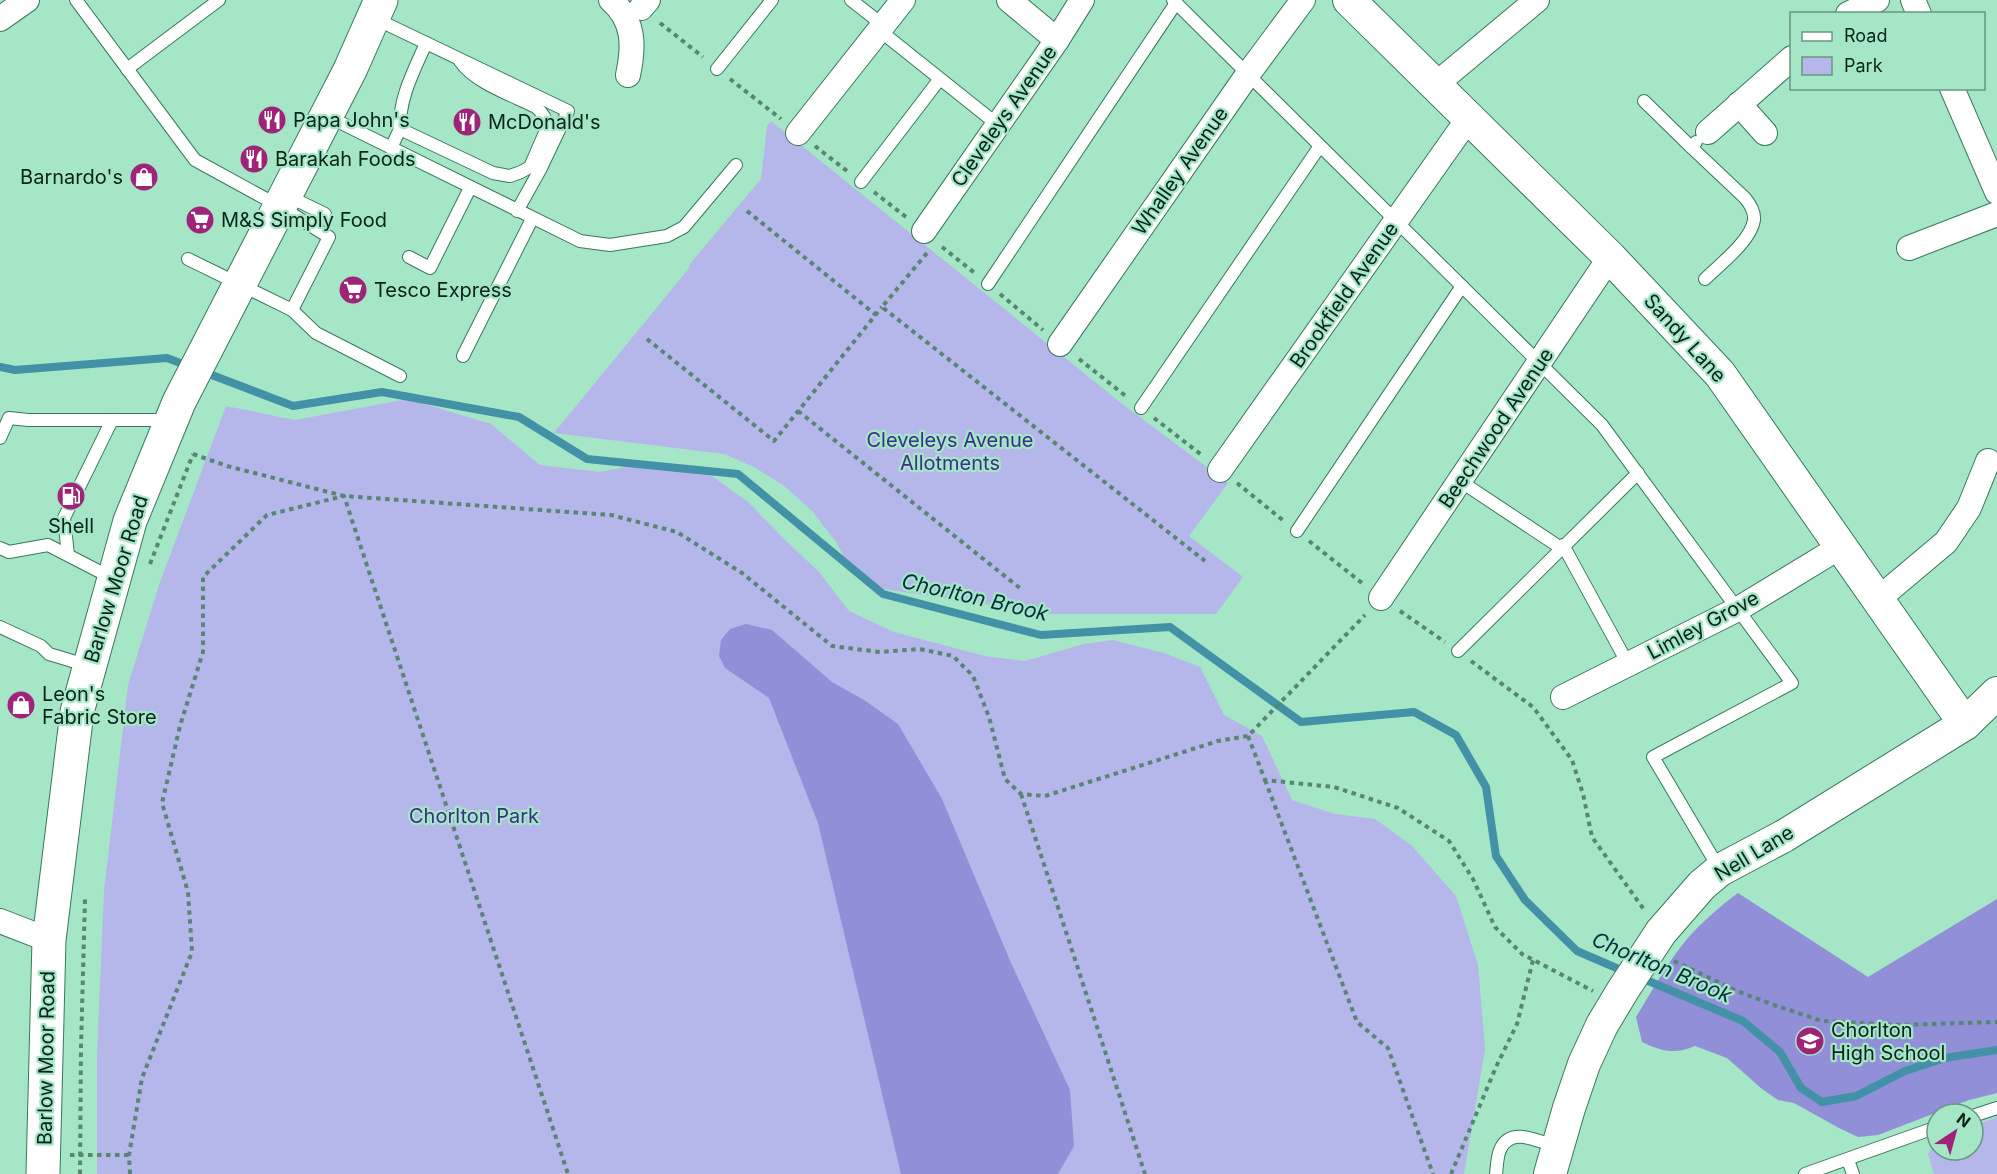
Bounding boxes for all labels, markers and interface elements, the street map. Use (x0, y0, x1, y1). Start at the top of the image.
legend (1790, 12, 1985, 90)
text: Road (1844, 25, 1887, 46)
street label: Cleveleys Avenue (946, 41, 1062, 191)
text: Park (1844, 55, 1883, 76)
street label: Whalley Avenue (1127, 102, 1233, 240)
restaurant icon: Papa John's (256, 104, 288, 136)
restaurant icon: McDonald's (451, 106, 483, 138)
place label: Papa John's (293, 108, 410, 132)
place label: McDonald's (488, 110, 601, 134)
restaurant icon: Barakah Foods (238, 143, 270, 175)
place label: Barakah Foods (275, 147, 416, 171)
shop icon: Barnardo's (128, 161, 160, 193)
place label: Barnardo's (20, 165, 123, 189)
supermarket icon: M&S Simply Food (184, 204, 216, 236)
place label: M&S Simply Food (221, 208, 387, 232)
street label: Brookfield Avenue (1285, 218, 1403, 372)
supermarket icon: Tesco Express (337, 274, 369, 306)
place label: Tesco Express (374, 278, 512, 302)
street label: Sandy Lane (1639, 289, 1731, 387)
street label: Beechwood Avenue (1434, 343, 1558, 513)
park label: Cleveleys Avenue Allotments (866, 428, 1034, 475)
fuel station icon: Shell (55, 480, 87, 512)
street label: Barlow Moor Road (79, 492, 153, 666)
place label: Shell (48, 514, 94, 538)
water label: Chorlton Brook (899, 568, 1051, 626)
street label: Limley Grove (1643, 586, 1763, 664)
place label: Leon's Fabric Store (42, 682, 157, 729)
shop icon: Leon's Fabric Store (5, 689, 37, 721)
park label: Chorlton Park (409, 804, 539, 828)
street label: Nell Lane (1710, 820, 1798, 886)
water label: Chorlton Brook (1588, 926, 1736, 1008)
street label: Barlow Moor Road (32, 971, 60, 1145)
place label: Chorlton High School (1831, 1018, 1945, 1065)
school or university icon: Chorlton High School (1794, 1025, 1826, 1057)
north arrow (1925, 1102, 1985, 1162)
text: N (1953, 1108, 1975, 1132)

